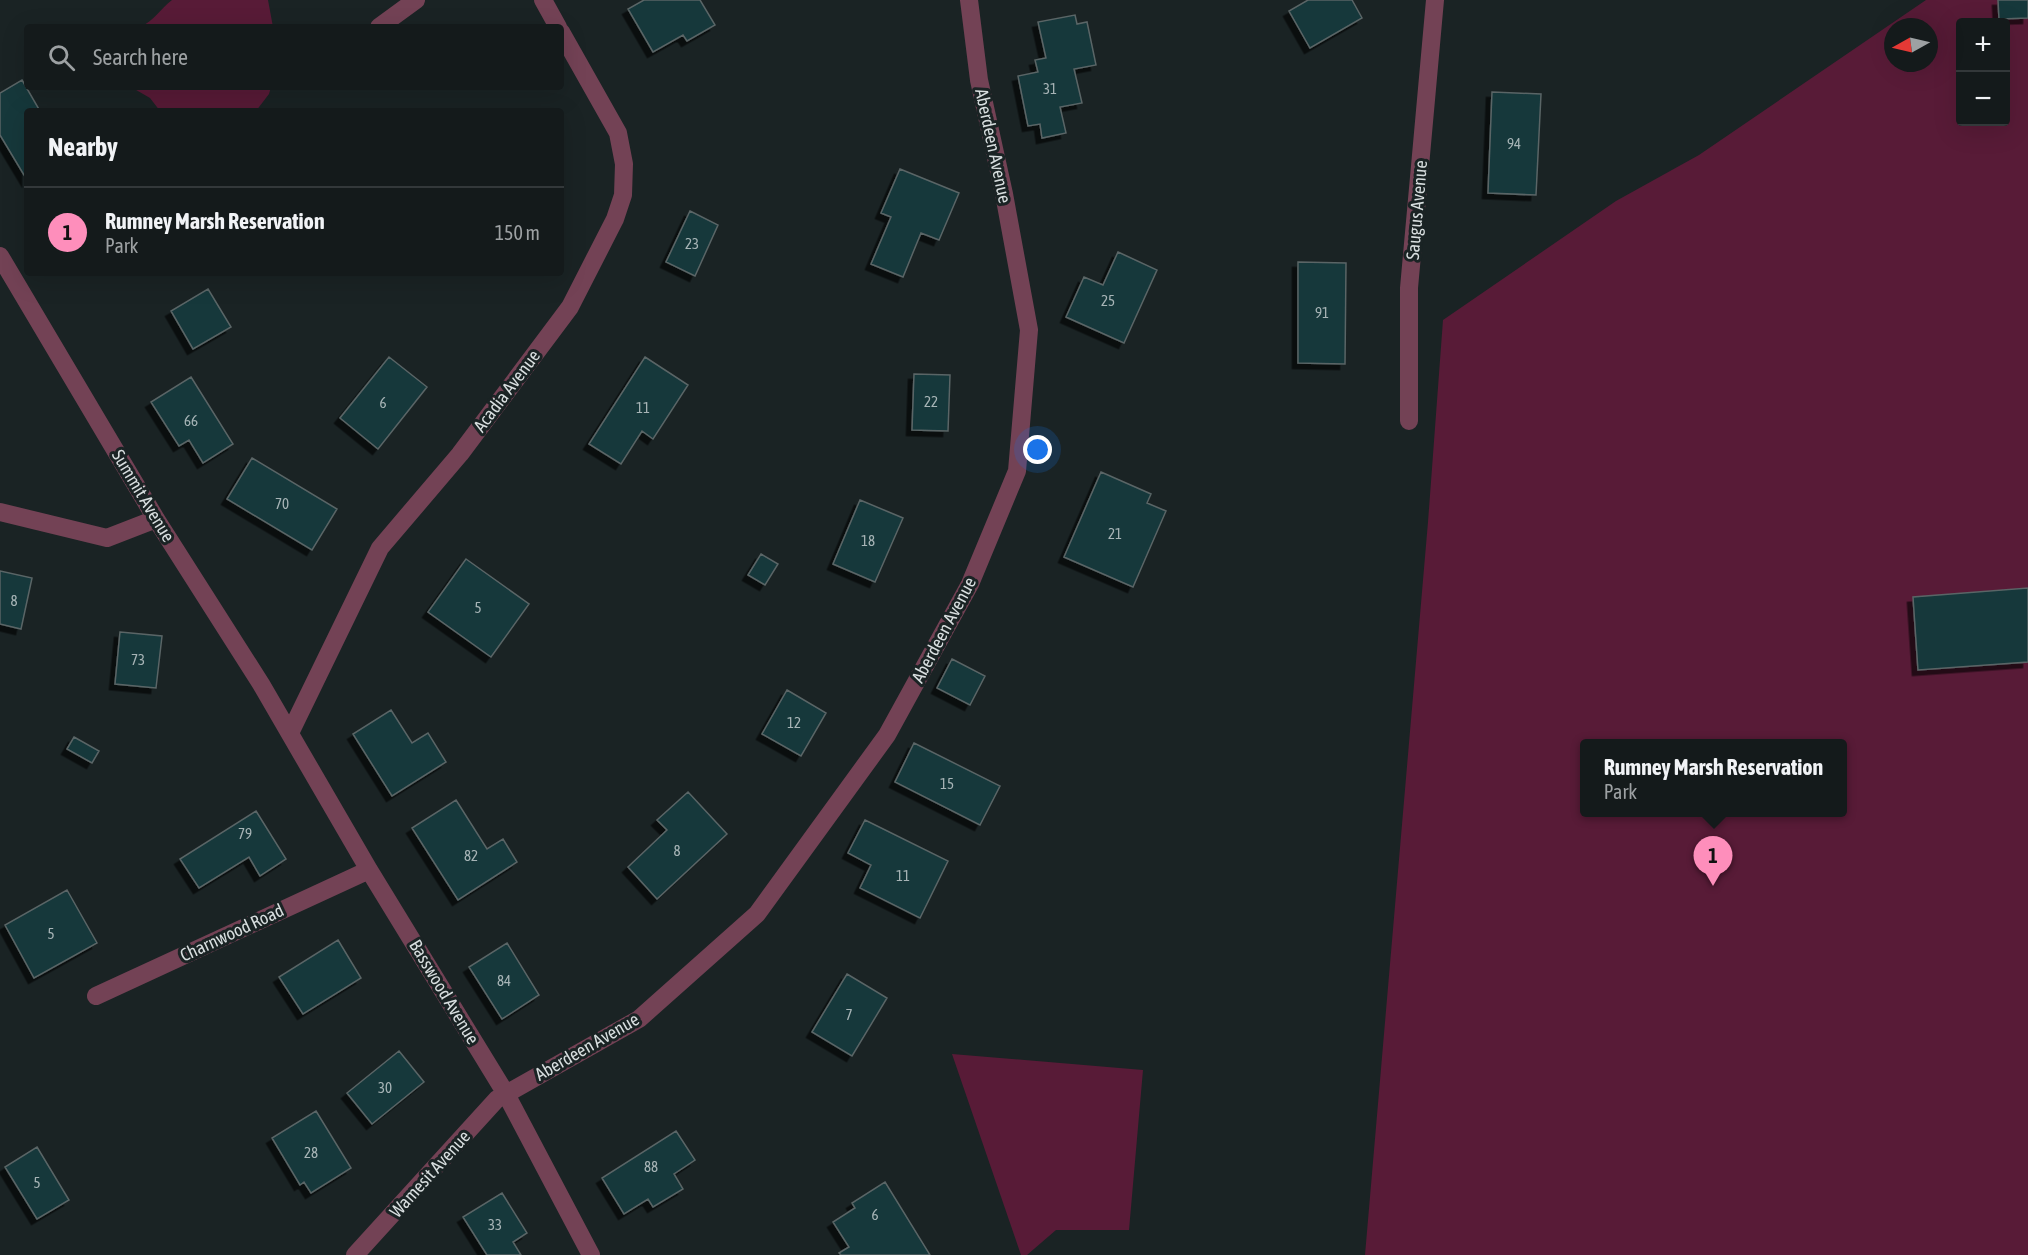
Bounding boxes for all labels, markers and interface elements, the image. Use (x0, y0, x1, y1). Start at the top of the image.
north arrow (1884, 18, 1938, 72)
map controls (1956, 18, 2010, 126)
button: + (1956, 18, 2010, 72)
search box (24, 24, 564, 90)
icon: search (45, 41, 78, 74)
text: Search here (93, 44, 188, 70)
button: − (1956, 72, 2010, 126)
house number: 31 (1043, 80, 1057, 97)
street label: Aberdeen Avenue (971, 87, 1016, 205)
text: Nearby (48, 132, 118, 162)
house number: 94 (1507, 135, 1521, 152)
street label: Saugus Avenue (1402, 159, 1431, 261)
text: Rumney Marsh Reservation (105, 208, 325, 234)
text: 1 (63, 221, 72, 244)
text: 150 m (495, 221, 540, 244)
text: Park (105, 234, 138, 257)
house number: 23 (685, 235, 699, 252)
house number: 25 (1101, 292, 1115, 309)
house number: 91 (1315, 304, 1329, 321)
street label: Acadia Avenue (469, 346, 544, 436)
house number: 22 (924, 393, 938, 410)
house number: 6 (379, 394, 387, 411)
house number: 11 (636, 399, 650, 416)
house number: 66 (184, 412, 198, 429)
your location (1023, 435, 1052, 464)
street label: Summit Avenue (108, 446, 179, 546)
house number: 70 (275, 495, 289, 512)
house number: 21 (1108, 525, 1122, 542)
house number: 18 (861, 532, 875, 549)
street label: Aberdeen Avenue (907, 573, 980, 686)
house number: 8 (10, 592, 18, 609)
house number: 5 (474, 599, 482, 616)
house number: 73 (131, 651, 145, 668)
house number: 12 (787, 714, 801, 731)
popup (1580, 739, 1847, 817)
text: Rumney Marsh Reservation (1604, 754, 1823, 780)
house number: 15 (940, 775, 954, 792)
text: Park (1604, 780, 1637, 803)
house number: 79 (238, 825, 252, 842)
pin: 1 (1694, 836, 1732, 886)
house number: 8 (673, 842, 681, 859)
house number: 82 (464, 847, 478, 864)
house number: 11 (896, 867, 910, 884)
street label: Charnwood Road (177, 899, 287, 966)
house number: 5 (47, 925, 55, 942)
street label: Basswood Avenue (405, 936, 484, 1048)
house number: 84 (497, 972, 511, 989)
house number: 7 (845, 1006, 853, 1023)
street label: Aberdeen Avenue (531, 1008, 643, 1085)
house number: 30 (378, 1079, 392, 1096)
street label: Wamesit Avenue (385, 1126, 474, 1222)
house number: 28 (304, 1144, 318, 1161)
house number: 88 (644, 1158, 658, 1175)
house number: 5 (33, 1174, 41, 1191)
house number: 6 (871, 1206, 879, 1223)
house number: 33 (488, 1216, 502, 1233)

